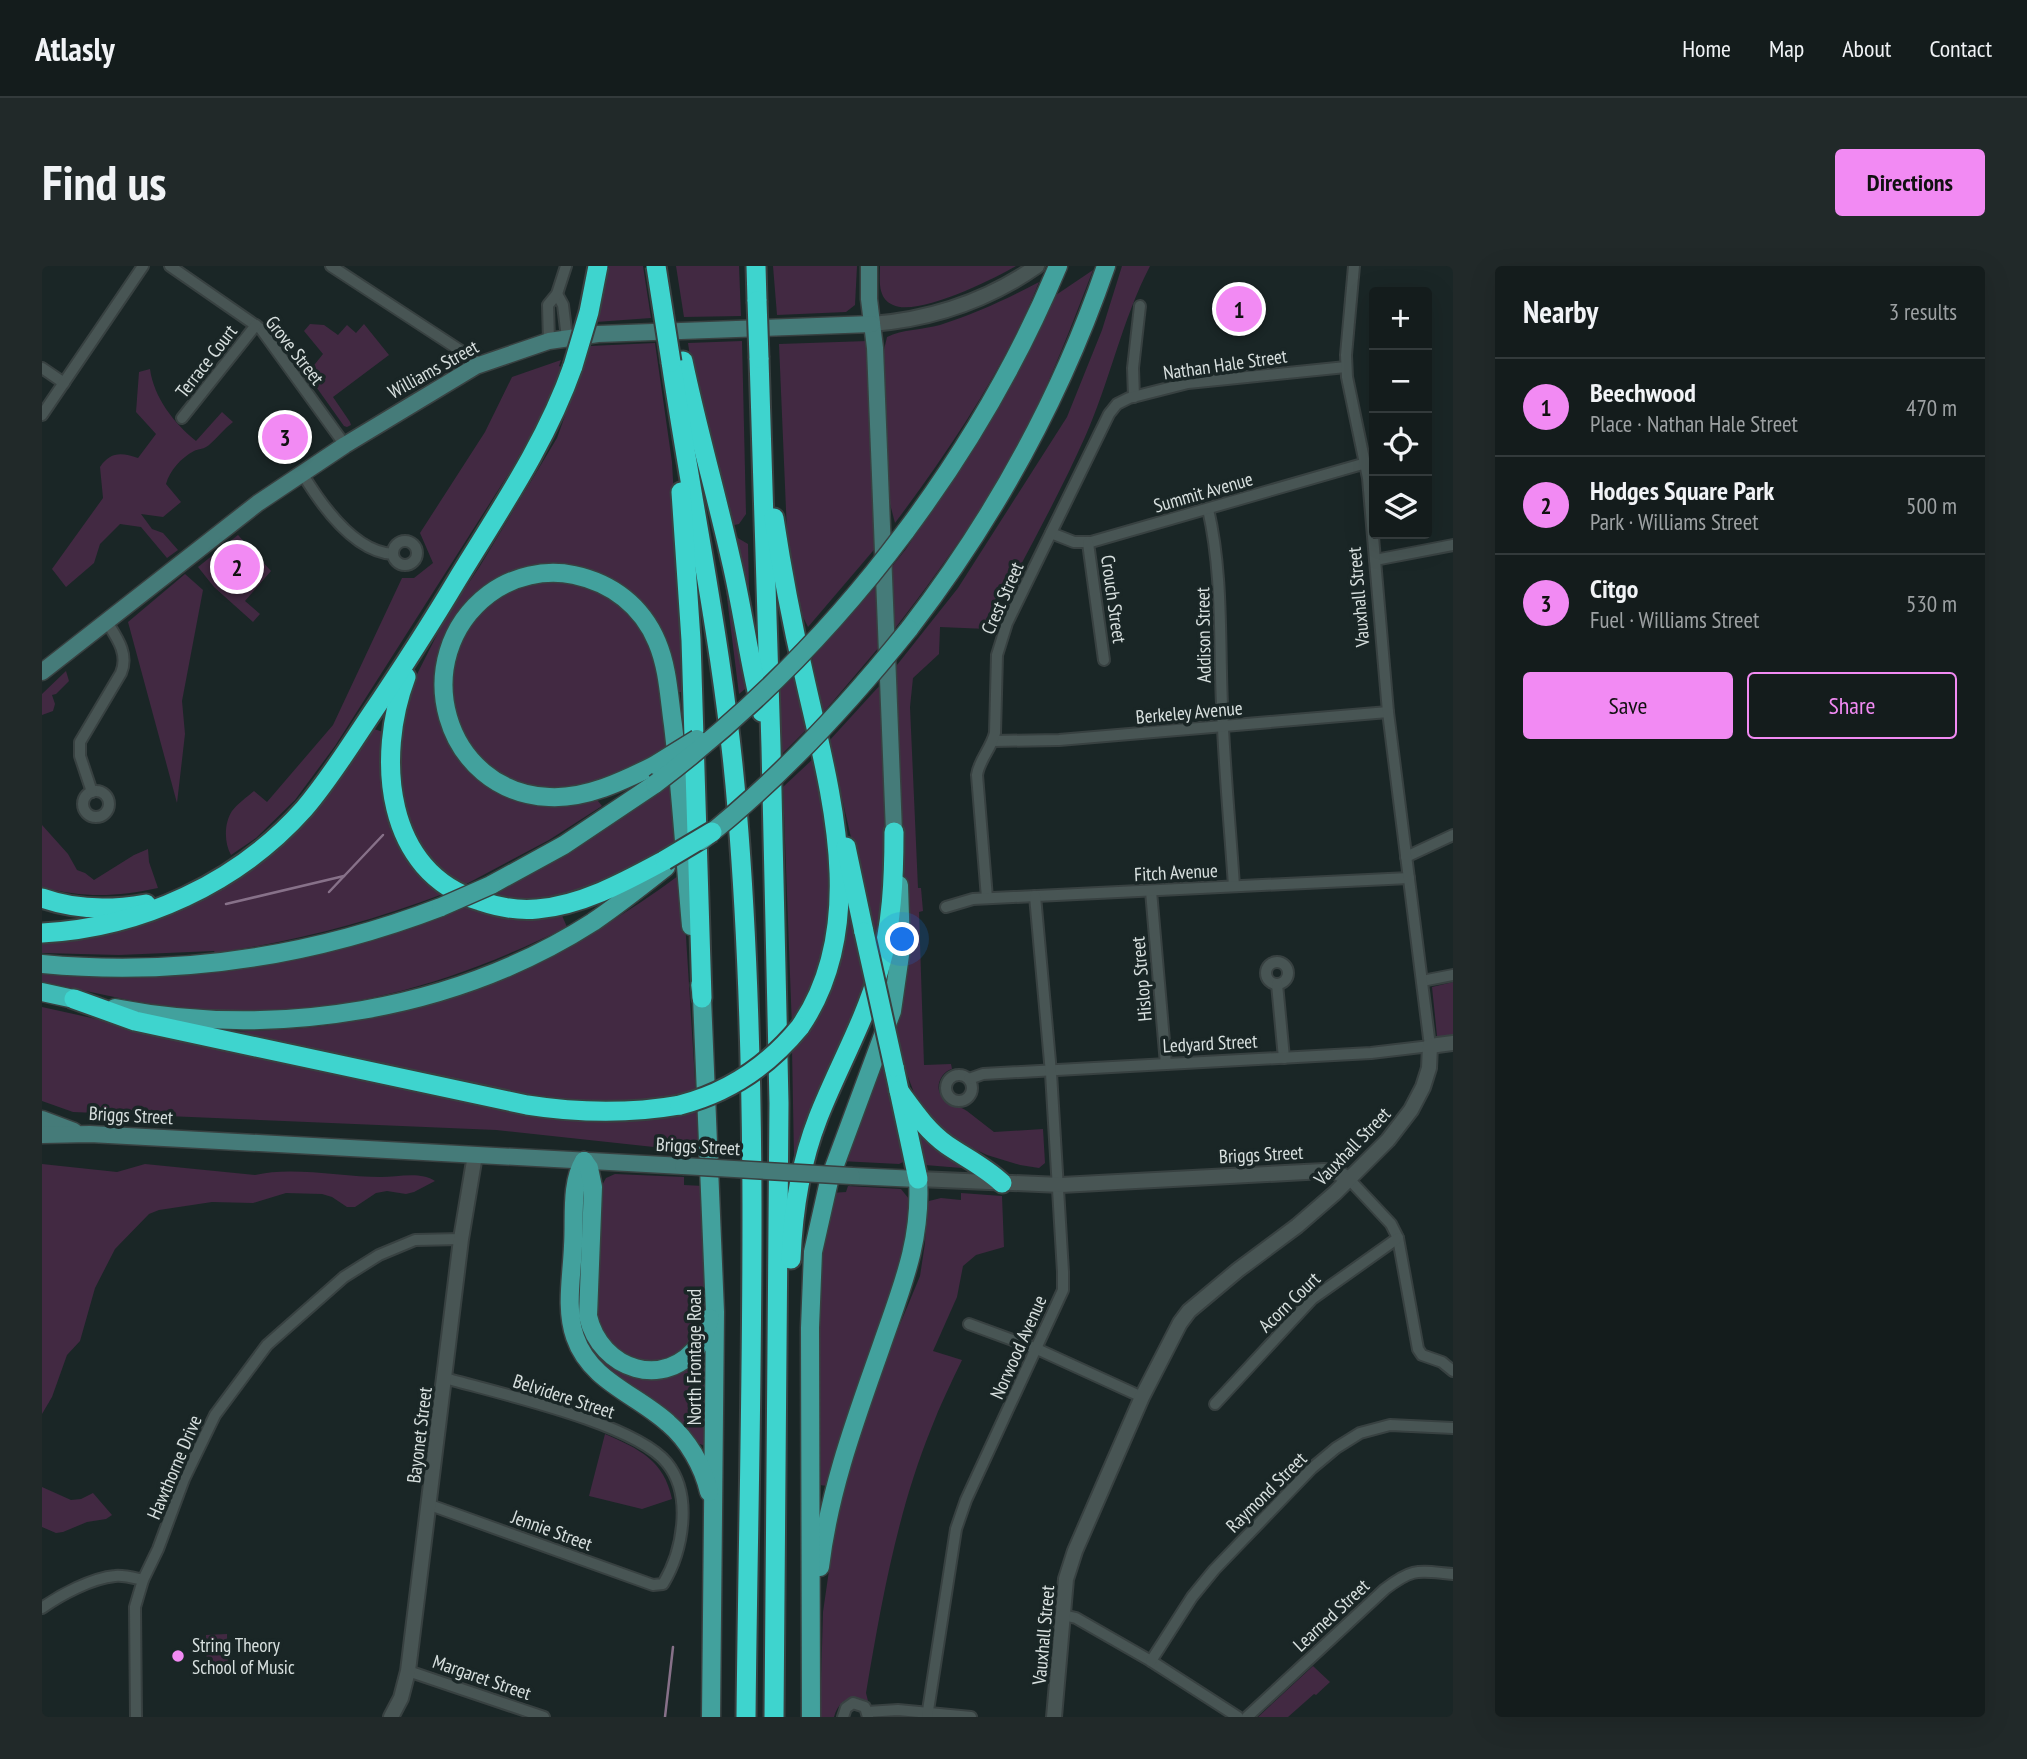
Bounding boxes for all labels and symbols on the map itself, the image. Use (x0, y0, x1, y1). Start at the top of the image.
pin: 1 (1216, 283, 1262, 335)
street label: Grove Street (261, 311, 330, 390)
street label: Terrace Court (170, 319, 242, 402)
street label: Williams Street (384, 334, 483, 404)
street label: Nathan Hale Street (1162, 343, 1289, 385)
pin: 3 (262, 411, 308, 463)
street label: Summit Avenue (1151, 466, 1255, 518)
pin: 2 (214, 541, 260, 593)
street label: Vauxhall Street (1342, 545, 1374, 649)
street label: Crouch Street (1096, 553, 1132, 645)
street label: Crest Street (975, 557, 1029, 638)
street label: Addison Street (1190, 586, 1216, 683)
street label: Berkeley Avenue (1135, 695, 1244, 729)
street label: Fitch Avenue (1134, 858, 1219, 886)
your location (885, 922, 919, 956)
street label: Hislop Street (1125, 935, 1157, 1022)
street label: Ledyard Street (1162, 1028, 1259, 1057)
street label: Briggs Street (88, 1101, 175, 1129)
street label: Vauxhall Street (1308, 1101, 1396, 1191)
street label: Briggs Street (655, 1132, 742, 1160)
street label: Briggs Street (1218, 1140, 1305, 1168)
street label: Acorn Court (1253, 1266, 1325, 1337)
street label: North Frontage Road (682, 1289, 706, 1425)
street label: Norwood Avenue (984, 1291, 1052, 1403)
street label: Belvidere Street (510, 1368, 618, 1424)
street label: Bayonet Street (401, 1385, 437, 1484)
street label: Hawthorne Drive (141, 1411, 207, 1523)
street label: Raymond Street (1221, 1446, 1312, 1537)
street label: Jennie Street (507, 1504, 597, 1556)
street label: Learned Street (1288, 1573, 1375, 1656)
street label: Vauxhall Street (1027, 1583, 1059, 1687)
place label: String Theory School of Music (192, 1633, 295, 1679)
marker: String Theory School of Music (170, 1648, 186, 1664)
street label: Margaret Street (430, 1649, 535, 1705)

